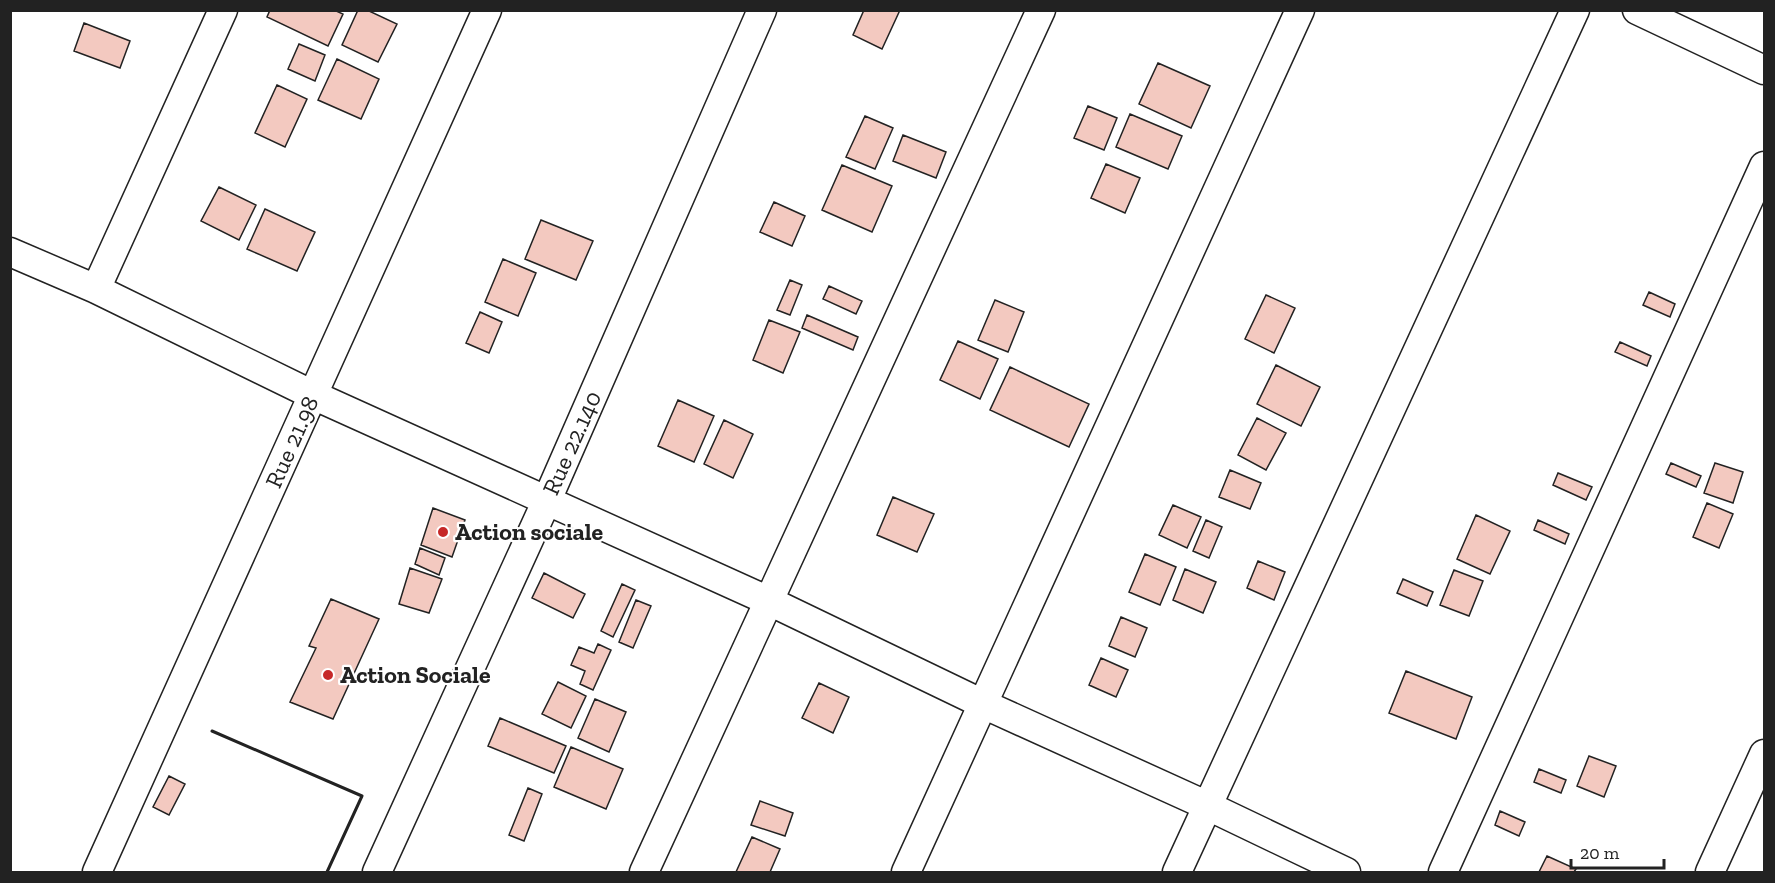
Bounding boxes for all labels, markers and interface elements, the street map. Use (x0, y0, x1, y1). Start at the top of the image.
street label: Rue 22.140 (536, 386, 607, 499)
street label: Rue 21.98 (259, 391, 325, 492)
place label: Action sociale (455, 517, 604, 546)
marker: Action sociale (436, 525, 450, 539)
place label: Action Sociale (340, 660, 491, 689)
marker: Action Sociale (321, 668, 335, 682)
scale bar (1571, 832, 1664, 870)
text: 20 m (1580, 842, 1620, 864)

